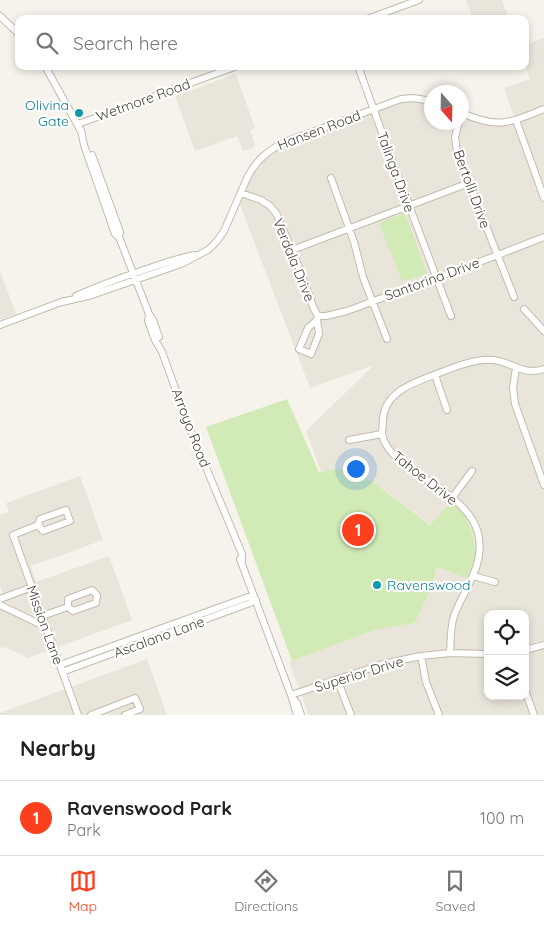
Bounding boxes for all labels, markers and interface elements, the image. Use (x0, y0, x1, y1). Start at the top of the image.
search box (15, 15, 529, 70)
icon: search (33, 29, 61, 57)
text: Search here (73, 31, 178, 55)
street label: Wetmore Road (94, 75, 192, 125)
north arrow (424, 85, 469, 130)
place label: Olivina Gate (25, 96, 69, 130)
street label: Hansen Road (275, 106, 363, 154)
marker: Olivina Gate (73, 107, 85, 119)
street label: Talinga Drive (373, 129, 419, 215)
street label: Bertolli Drive (449, 147, 495, 231)
street label: Verdala Drive (269, 216, 319, 304)
street label: Santorina Drive (382, 253, 482, 305)
street label: Arroyo Road (168, 386, 214, 470)
street label: Tahoe Drive (389, 447, 461, 509)
your location (343, 456, 369, 482)
pin: 1 (342, 511, 374, 549)
place label: Ravenswood (387, 576, 471, 594)
marker: Ravenswood (371, 579, 383, 591)
street label: Mission Lane (22, 583, 68, 667)
map controls (484, 610, 529, 700)
button: locate (484, 610, 529, 655)
street label: Ascalano Lane (111, 612, 207, 662)
street label: Superior Drive (312, 652, 406, 696)
button: layers (484, 655, 529, 700)
text: Nearby (20, 735, 96, 761)
text: Ravenswood Park (67, 796, 232, 820)
text: 1 (33, 808, 39, 828)
text: 100 m (480, 808, 524, 828)
text: Park (67, 820, 101, 840)
tab: Map (69, 867, 97, 915)
tab: Directions (234, 867, 298, 915)
tab: Saved (435, 867, 475, 915)

